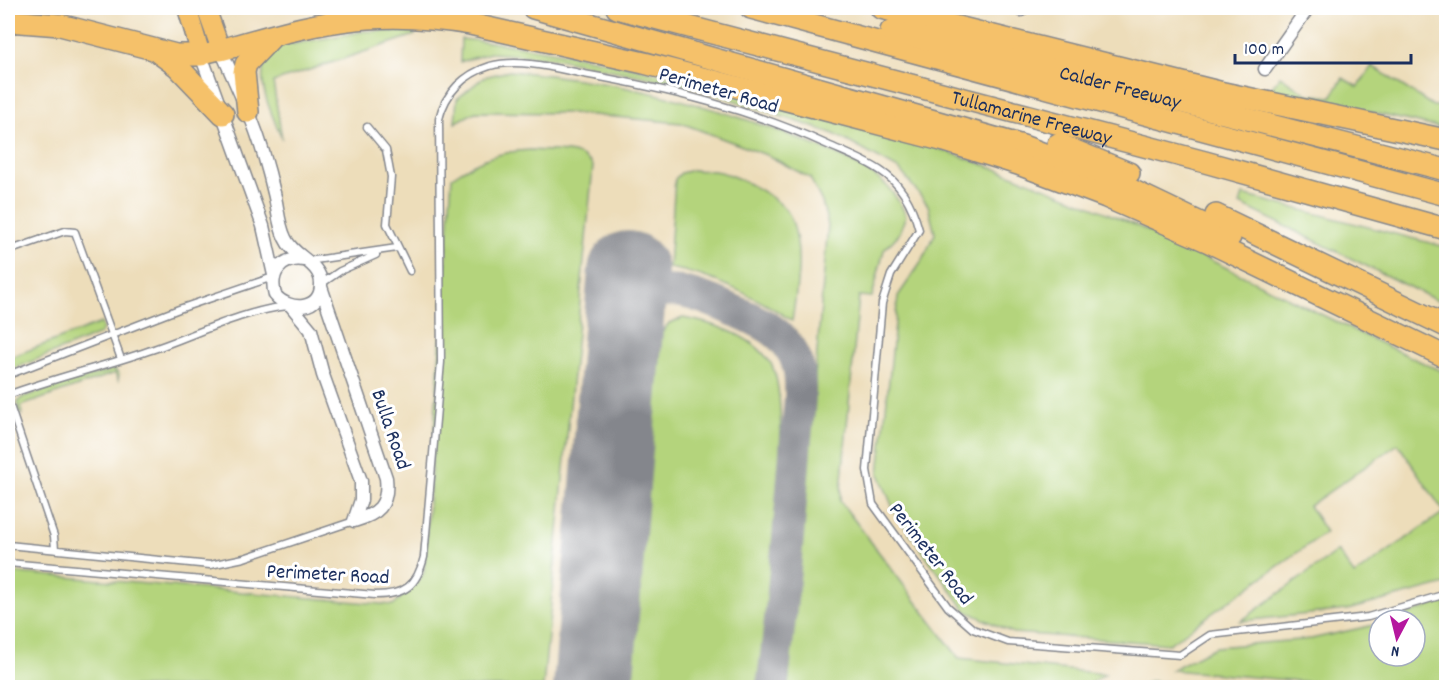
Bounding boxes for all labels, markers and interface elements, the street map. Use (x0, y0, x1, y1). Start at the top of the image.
scale bar (1235, 27, 1410, 65)
text: 100 m (1244, 38, 1284, 63)
street label: Calder Freeway (1056, 59, 1184, 119)
street label: Perimeter Road (655, 61, 781, 123)
street label: Tullamarine Freeway (948, 84, 1115, 155)
street label: Bulla Road (361, 386, 417, 474)
street label: Perimeter Road (880, 497, 979, 613)
street label: Perimeter Road (266, 558, 390, 594)
north arrow (1367, 608, 1427, 668)
text: N (1390, 638, 1401, 662)

